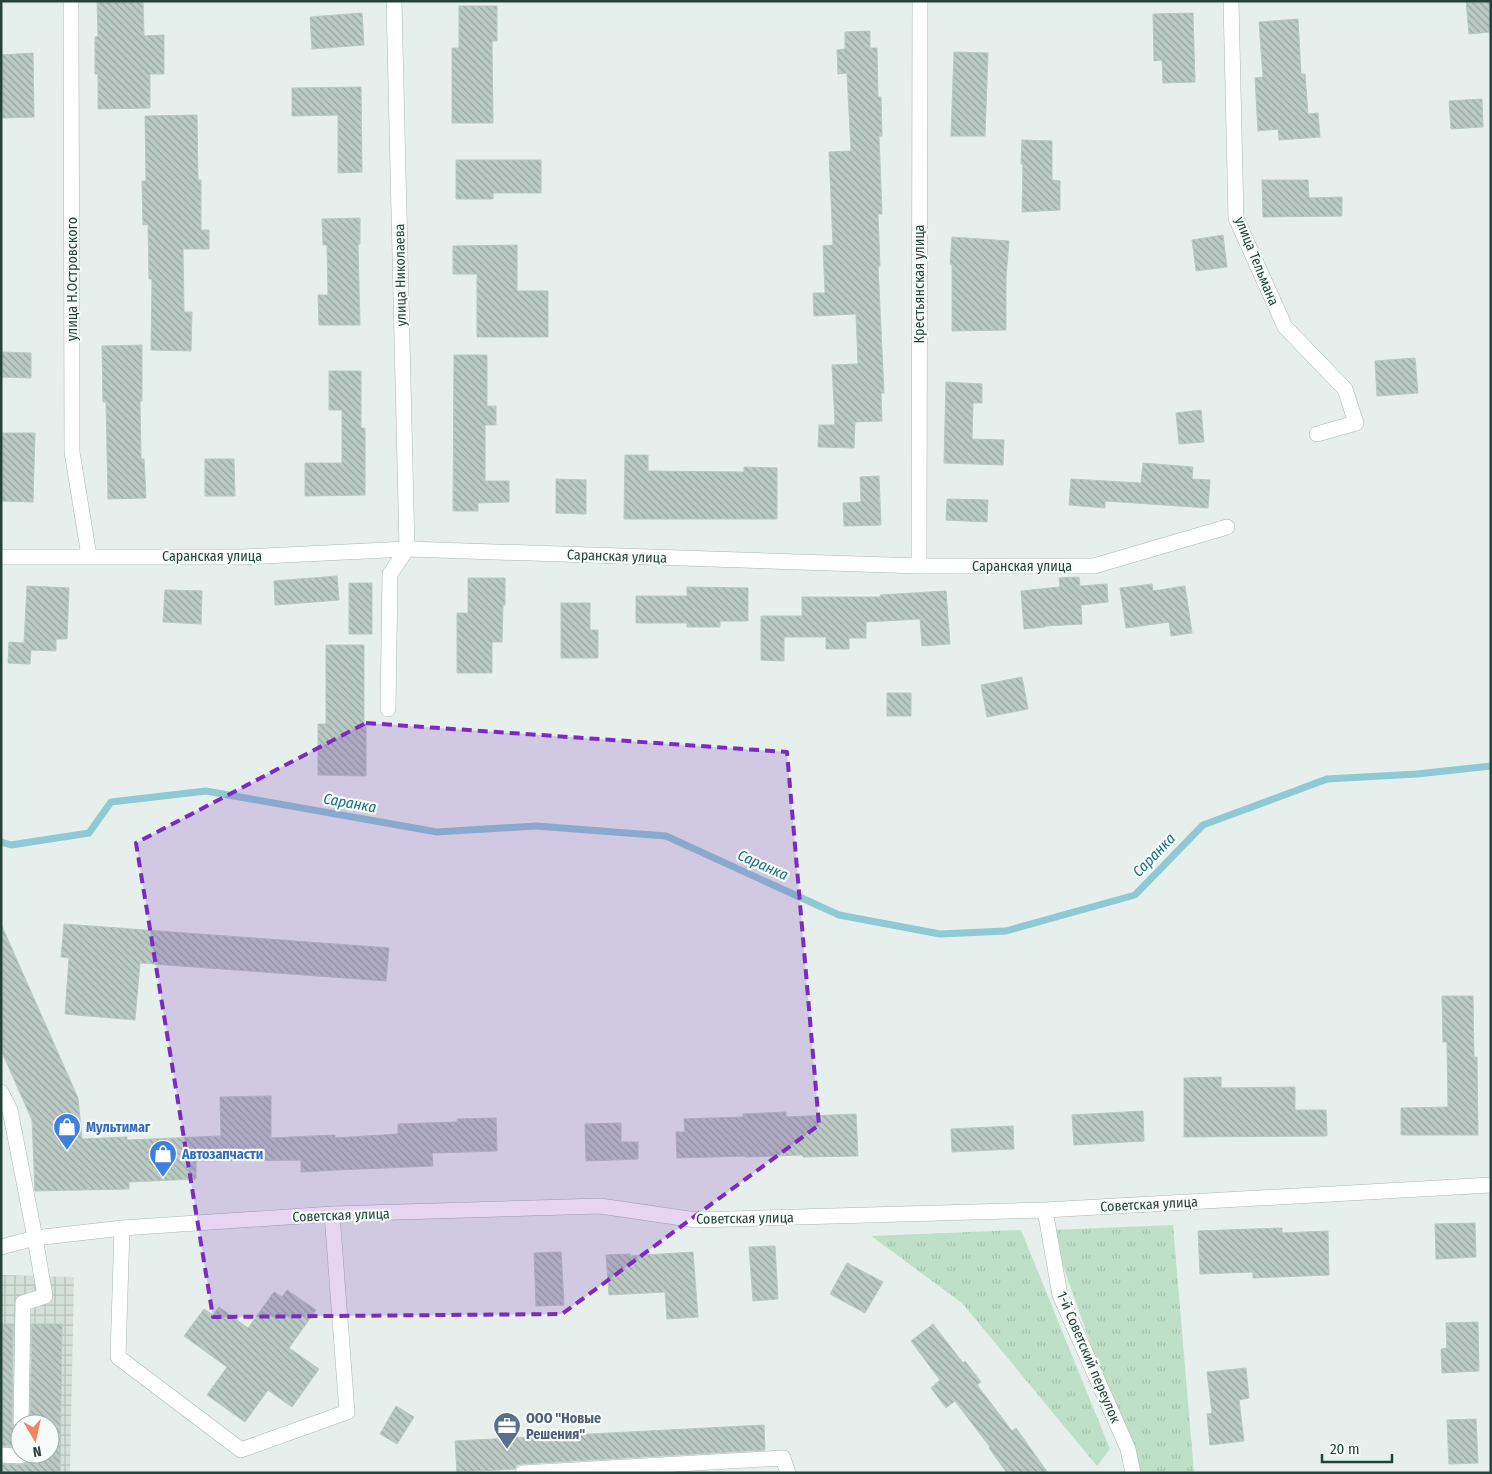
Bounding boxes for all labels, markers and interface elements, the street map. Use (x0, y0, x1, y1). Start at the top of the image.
street label: улица Тельмана (1231, 214, 1282, 308)
street label: улица Н.Островского (64, 217, 81, 341)
street label: улица Николаева (391, 223, 410, 327)
street label: Крестьянская улица (911, 224, 928, 343)
street label: Саранская улица (567, 546, 667, 567)
street label: Саранская улица (162, 548, 262, 565)
street label: Саранская улица (972, 558, 1072, 575)
water label: Саранка (322, 789, 378, 817)
water label: Саранка (1129, 829, 1179, 881)
water label: Саранка (735, 846, 791, 884)
shop icon: Мультимаг (52, 1112, 82, 1151)
place label: Мультимаг (86, 1119, 151, 1136)
shop icon: Автозапчасти (148, 1139, 178, 1178)
place label: Автозапчасти (181, 1146, 263, 1163)
street label: Советская улица (1100, 1193, 1198, 1216)
street label: Советская улица (292, 1205, 390, 1226)
street label: Советская улица (696, 1209, 794, 1228)
street label: 1-й Советский переулок (1053, 1289, 1124, 1426)
place label: ООО "Новые Решения" (526, 1410, 601, 1443)
office icon: ООО "Новые Решения" (492, 1411, 522, 1450)
north arrow (10, 1414, 60, 1464)
scale bar (1322, 1432, 1392, 1464)
text: 20 m (1330, 1440, 1360, 1458)
text: N (31, 1442, 42, 1460)

